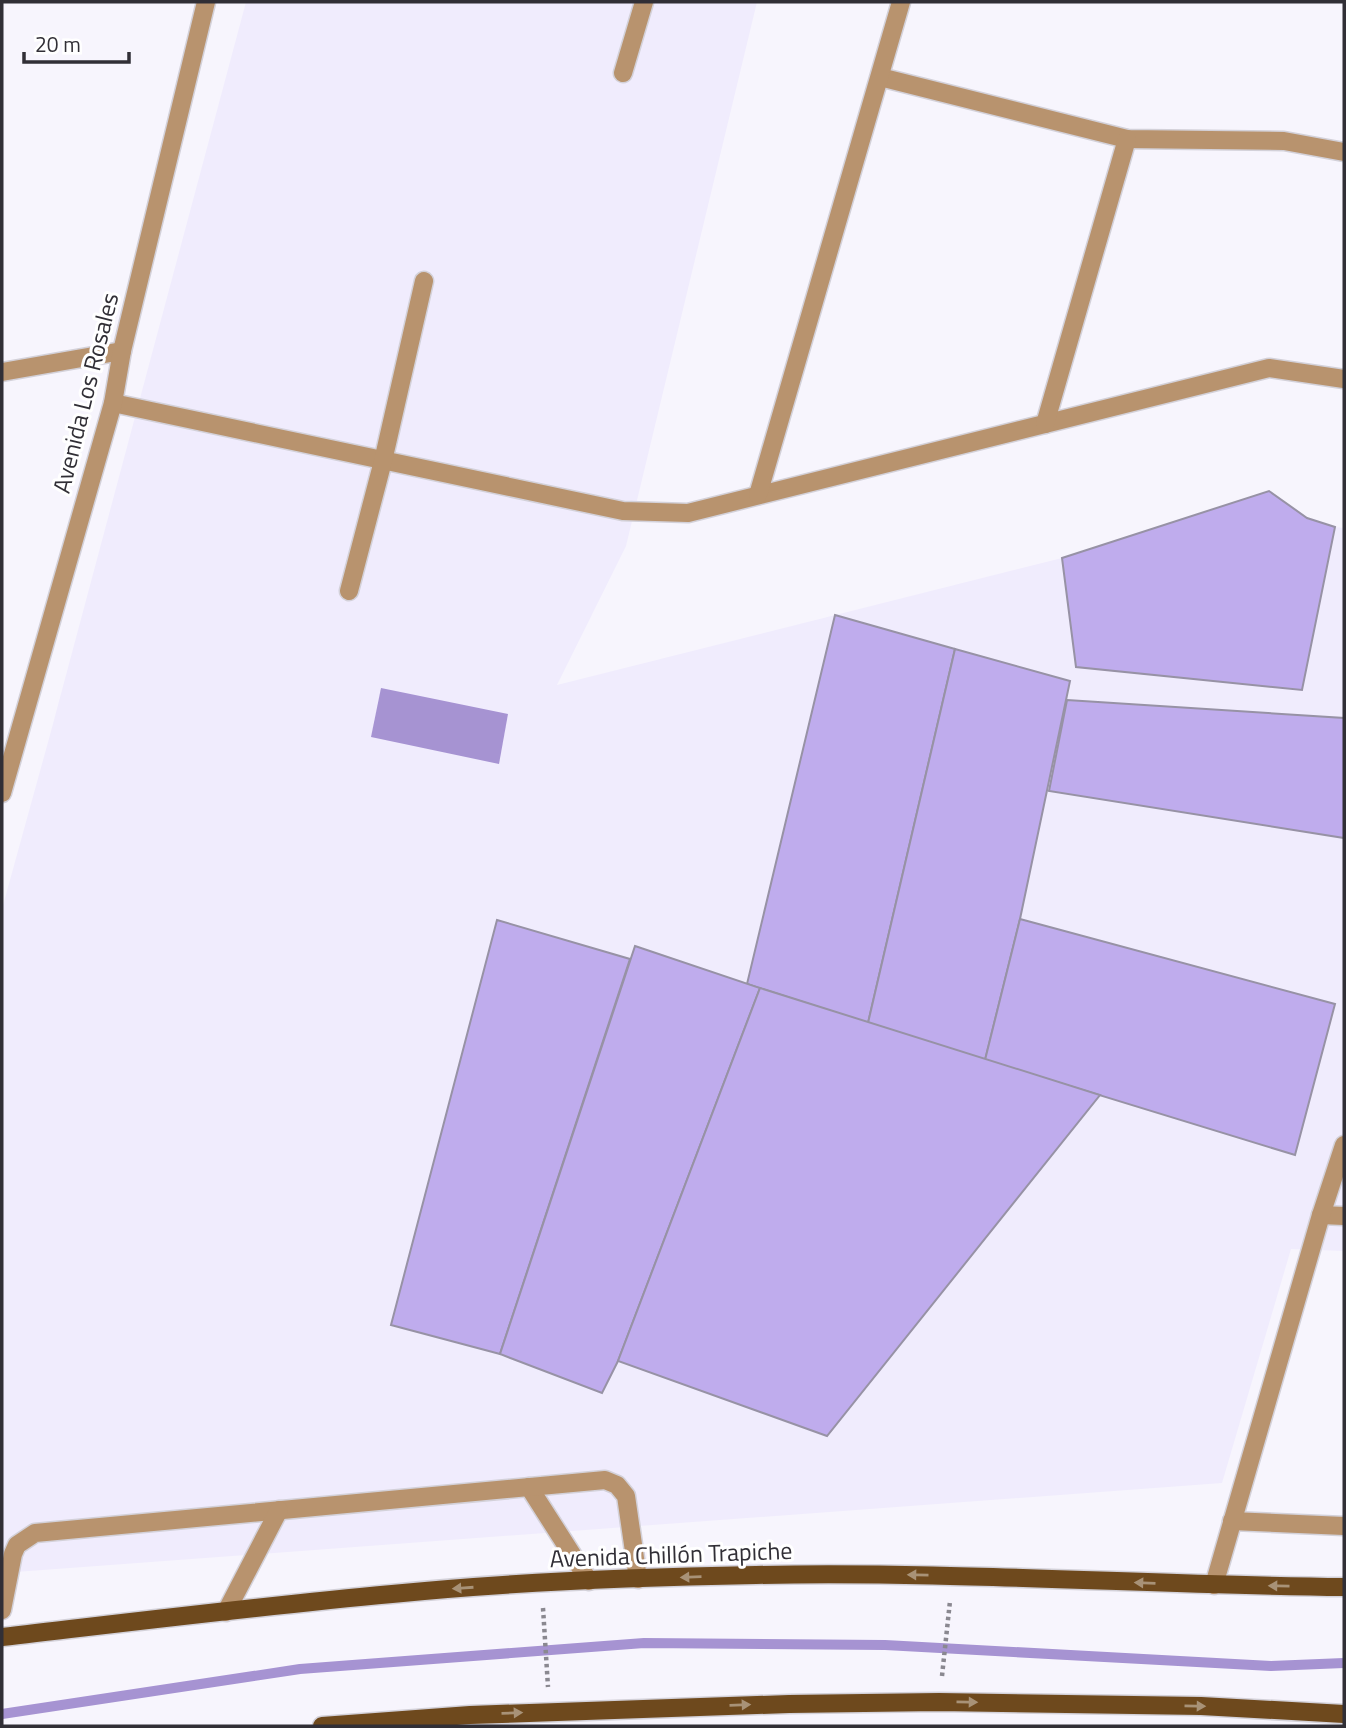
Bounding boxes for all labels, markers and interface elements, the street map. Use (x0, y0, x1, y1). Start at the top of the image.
scale bar (24, 21, 130, 65)
text: 20 m (35, 28, 81, 60)
street label: Avenida Los Rosales (43, 289, 127, 497)
street label: Avenida Chillón Trapiche (549, 1532, 793, 1576)
one-way arrow (907, 1570, 929, 1581)
one-way arrow (679, 1571, 701, 1583)
one-way arrow (1134, 1577, 1156, 1589)
one-way arrow (1268, 1581, 1290, 1592)
one-way arrow (452, 1583, 474, 1594)
one-way arrow (956, 1696, 978, 1708)
one-way arrow (729, 1700, 751, 1711)
one-way arrow (1184, 1700, 1206, 1712)
one-way arrow (502, 1708, 524, 1719)

